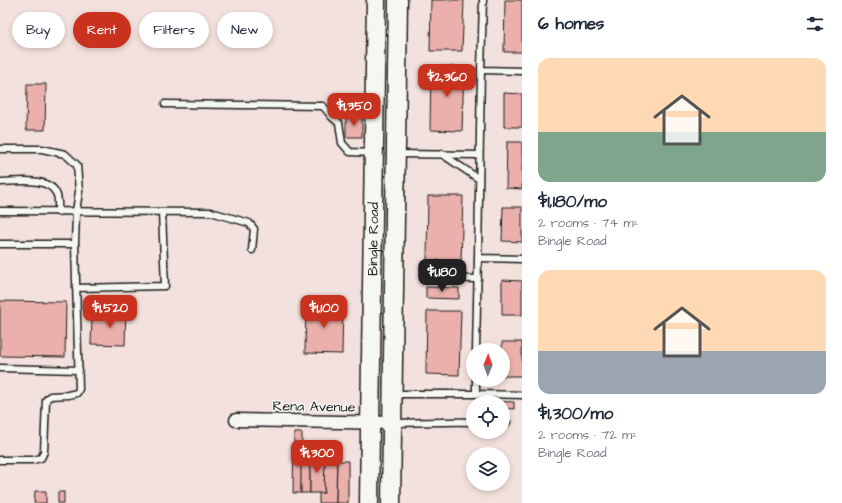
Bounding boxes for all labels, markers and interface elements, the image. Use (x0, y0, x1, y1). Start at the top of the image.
chip: Buy (12, 12, 65, 48)
chip: Rent (73, 12, 131, 48)
chip: Filters (139, 12, 209, 48)
chip: New (217, 12, 273, 48)
text: 6 homes (538, 12, 604, 36)
icon: filters (804, 13, 826, 35)
pin: $2,360 (414, 64, 480, 98)
text: $2,360 (427, 68, 467, 86)
icon: home (646, 84, 718, 156)
pin: $1,350 (321, 93, 387, 127)
text: $1,350 (336, 97, 372, 115)
text: $1,180/mo (538, 190, 607, 214)
street label: Bingle Road (363, 202, 384, 276)
text: 2 rooms · 74 m² (538, 214, 638, 232)
text: Bingle Road (538, 232, 607, 250)
pin: $1,180 (409, 259, 475, 293)
text: $1,180 (427, 263, 457, 281)
pin: $1,520 (77, 295, 143, 329)
pin: $1,100 (291, 295, 357, 329)
icon: home (646, 296, 718, 368)
text: $1,520 (92, 299, 128, 317)
text: $1,100 (309, 299, 339, 317)
north arrow (466, 343, 510, 387)
map controls (466, 343, 510, 491)
button: locate (466, 395, 510, 439)
street label: Rena Avenue (272, 396, 356, 418)
text: $1,300/mo (538, 402, 613, 426)
text: 2 rooms · 72 m² (538, 426, 637, 444)
pin: $1,300 (284, 440, 350, 474)
text: $1,300 (300, 444, 334, 462)
text: Bingle Road (538, 444, 607, 462)
button: layers (466, 447, 510, 491)

